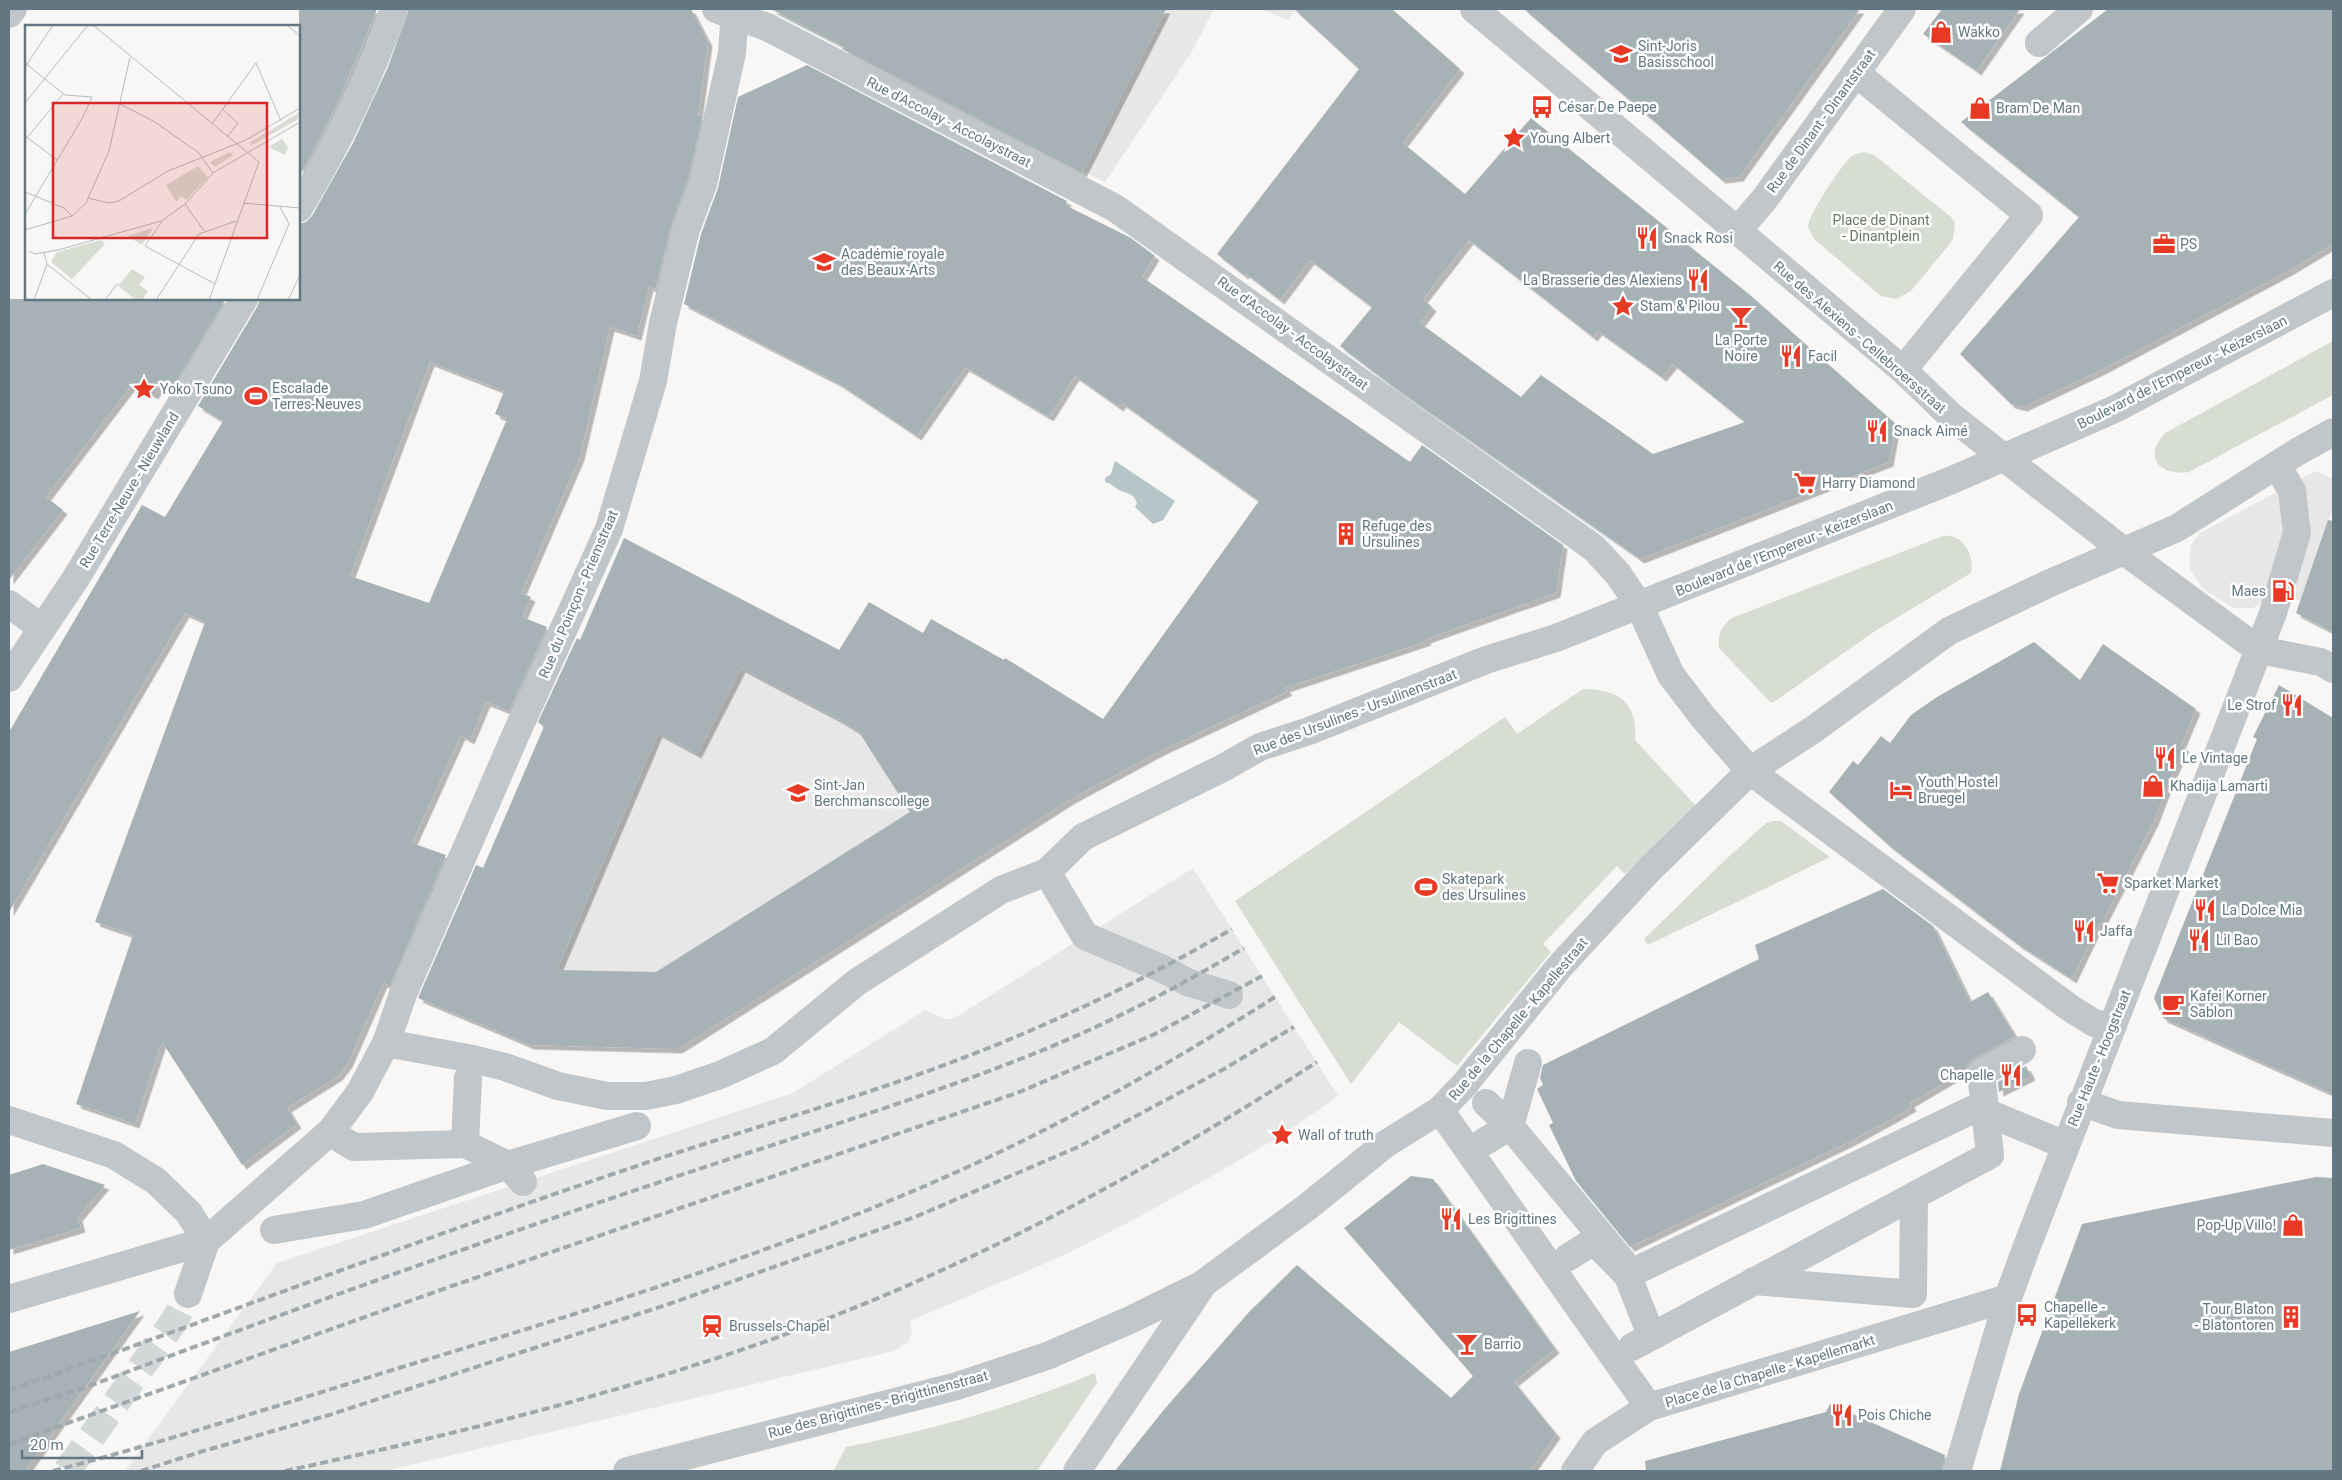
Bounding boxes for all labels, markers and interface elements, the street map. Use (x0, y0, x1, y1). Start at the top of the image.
shop icon: Wakko (1928, 19, 1954, 45)
place label: Wakko (1958, 24, 2000, 40)
inset map (25, 25, 300, 300)
place label: Sint-Joris Basisschool (1638, 38, 1714, 70)
school or university icon: Sint-Joris Basisschool (1608, 41, 1634, 67)
street label: Rue de Dinant - Dinantstraat (1764, 46, 1879, 196)
street label: Rue d'Accolay - Accolaystraat (864, 73, 1034, 171)
bus stop icon: César De Paepe (1529, 94, 1555, 120)
shop icon: Bram De Man (1967, 95, 1993, 121)
place label: César De Paepe (1558, 99, 1657, 115)
place label: Bram De Man (1996, 100, 2080, 116)
place icon: Young Albert (1501, 125, 1527, 151)
place label: Young Albert (1530, 130, 1611, 146)
park label: Place de Dinant - Dinantplein (1832, 212, 1930, 244)
restaurant icon: Snack Rosi (1634, 225, 1660, 251)
place label: Snack Rosi (1664, 230, 1733, 246)
office icon: PS (2151, 231, 2177, 257)
place label: PS (2180, 236, 2197, 252)
place label: Académie royale des Beaux-Arts (841, 246, 944, 278)
school or university icon: Académie royale des Beaux-Arts (811, 249, 837, 275)
street label: Rue des Alexiens - Cellebroersstraat (1770, 258, 1950, 417)
restaurant icon: La Brasserie des Alexiens (1685, 267, 1711, 293)
place label: La Brasserie des Alexiens (1523, 272, 1682, 288)
street label: Rue d'Accolay - Accolaystraat (1215, 273, 1372, 393)
place icon: Stam & Pilou (1610, 293, 1636, 319)
place label: Stam & Pilou (1640, 298, 1720, 314)
bar icon: La Porte Noire (1728, 304, 1754, 330)
street label: Boulevard de l'Empereur - Keizerslaan (2075, 312, 2289, 432)
place label: La Porte Noire (1715, 332, 1767, 364)
restaurant icon: Facil (1778, 343, 1804, 369)
place label: Facil (1808, 348, 1837, 364)
place icon: Yoko Tsuno (131, 376, 157, 402)
place label: Escalade Terres-Neuves (272, 380, 361, 412)
place label: Yoko Tsuno (160, 381, 232, 397)
sports icon: Escalade Terres-Neuves (243, 383, 269, 409)
street label: Rue Terre-Neuve - Nieuwland (76, 409, 182, 571)
restaurant icon: Snack Aimé (1864, 418, 1890, 444)
place label: Snack Aimé (1894, 423, 1968, 439)
supermarket icon: Harry Diamond (1792, 470, 1818, 496)
place label: Harry Diamond (1822, 475, 1915, 491)
street label: Boulevard de l'Empereur - Keizerslaan (1673, 497, 1895, 599)
street label: Rue du Poinçon - Priemstraat (535, 507, 621, 680)
place label: Refuge des Ursulines (1362, 518, 1432, 550)
building icon: Refuge des Ursulines (1333, 521, 1359, 547)
fuel station icon: Maes (2270, 578, 2296, 604)
place label: Maes (2232, 583, 2266, 599)
street label: Rue des Ursulines - Ursulinenstraat (1251, 666, 1459, 758)
restaurant icon: Le Strof (2279, 692, 2305, 718)
place label: Le Strof (2227, 697, 2276, 713)
restaurant icon: Le Vintage (2152, 745, 2178, 771)
place label: Le Vintage (2182, 750, 2248, 766)
shop icon: Khadija Lamarti (2140, 773, 2166, 799)
place label: Youth Hostel Bruegel (1918, 774, 1998, 806)
place label: Sint-Jan Berchmanscollege (814, 777, 929, 809)
hotel icon: Youth Hostel Bruegel (1888, 777, 1914, 803)
place label: Khadija Lamarti (2170, 778, 2268, 794)
school or university icon: Sint-Jan Berchmanscollege (785, 780, 811, 806)
supermarket icon: Sparket Market (2095, 870, 2121, 896)
place label: Skatepark des Ursulines (1442, 871, 1526, 903)
sports icon: Skatepark des Ursulines (1413, 874, 1439, 900)
place label: Sparket Market (2124, 875, 2219, 891)
restaurant icon: La Dolce Mia (2192, 897, 2218, 923)
place label: La Dolce Mia (2222, 902, 2303, 918)
restaurant icon: Jaffa (2071, 918, 2097, 944)
place label: Jaffa (2100, 923, 2133, 939)
restaurant icon: Lil Bao (2186, 927, 2212, 953)
place label: Lil Bao (2216, 932, 2258, 948)
street label: Rue de la Chapelle - Kapellestraat (1445, 934, 1591, 1104)
street label: Rue Haute - Hoogstraat (2064, 987, 2134, 1128)
place label: Kafei Korner Sablon (2190, 988, 2267, 1020)
cafe icon: Kafei Korner Sablon (2160, 991, 2186, 1017)
restaurant icon: Chapelle (1998, 1062, 2024, 1088)
place label: Chapelle (1940, 1067, 1994, 1083)
place icon: Wall of truth (1269, 1122, 1295, 1148)
place label: Wall of truth (1298, 1127, 1374, 1143)
restaurant icon: Les Brigittines (1438, 1206, 1464, 1232)
place label: Les Brigittines (1468, 1211, 1557, 1227)
shop icon: Pop-Up Villo! (2280, 1212, 2306, 1238)
place label: Pop-Up Villo! (2196, 1217, 2276, 1233)
place label: Chapelle - Kapellekerk (2044, 1299, 2117, 1331)
place label: Tour Blaton - Blatontoren (2195, 1301, 2274, 1333)
bus stop icon: Chapelle - Kapellekerk (2014, 1302, 2040, 1328)
building icon: Tour Blaton - Blatontoren (2278, 1304, 2304, 1330)
station icon: Brussels-Chapel (699, 1313, 725, 1339)
place label: Brussels-Chapel (729, 1318, 830, 1334)
bar icon: Barrio (1454, 1331, 1480, 1357)
street label: Place de la Chapelle - Kapellemarkt (1663, 1331, 1877, 1411)
place label: Barrio (1484, 1336, 1521, 1352)
street label: Rue des Brigittines - Brigittinenstraat (766, 1367, 990, 1441)
restaurant icon: Pois Chiche (1829, 1402, 1855, 1428)
place label: Pois Chiche (1858, 1407, 1932, 1423)
scale bar (22, 1428, 142, 1460)
text: 20 m (30, 1436, 64, 1454)

